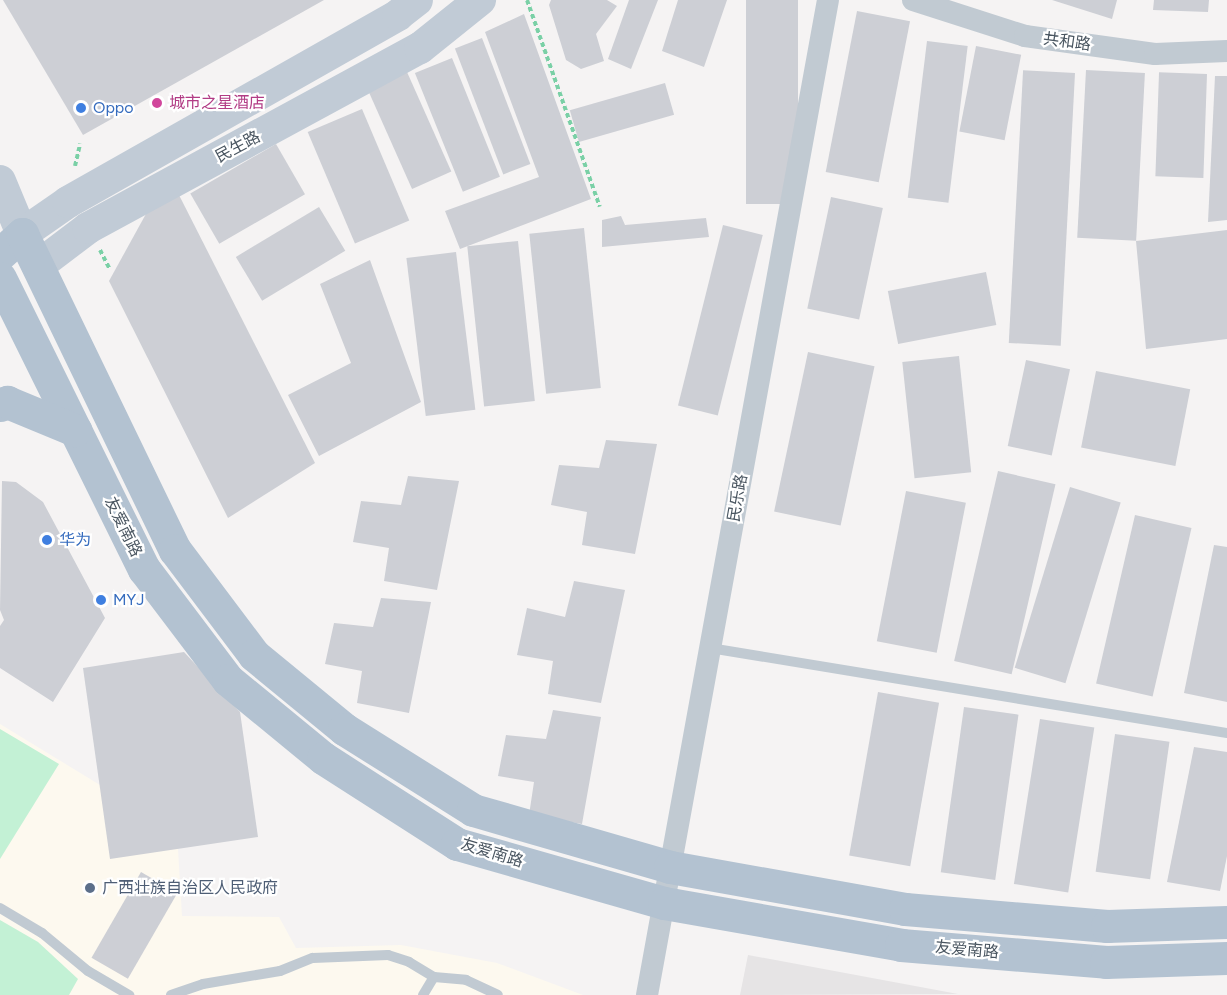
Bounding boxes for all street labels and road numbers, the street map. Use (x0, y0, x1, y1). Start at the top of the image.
street label: 共和路 (1042, 29, 1092, 55)
street label: 民生路 (212, 127, 264, 167)
street label: 民乐路 (724, 473, 752, 523)
street label: 友爱南路 (100, 494, 146, 560)
street label: 友爱南路 (459, 834, 525, 872)
street label: 友爱南路 (934, 938, 1000, 962)

